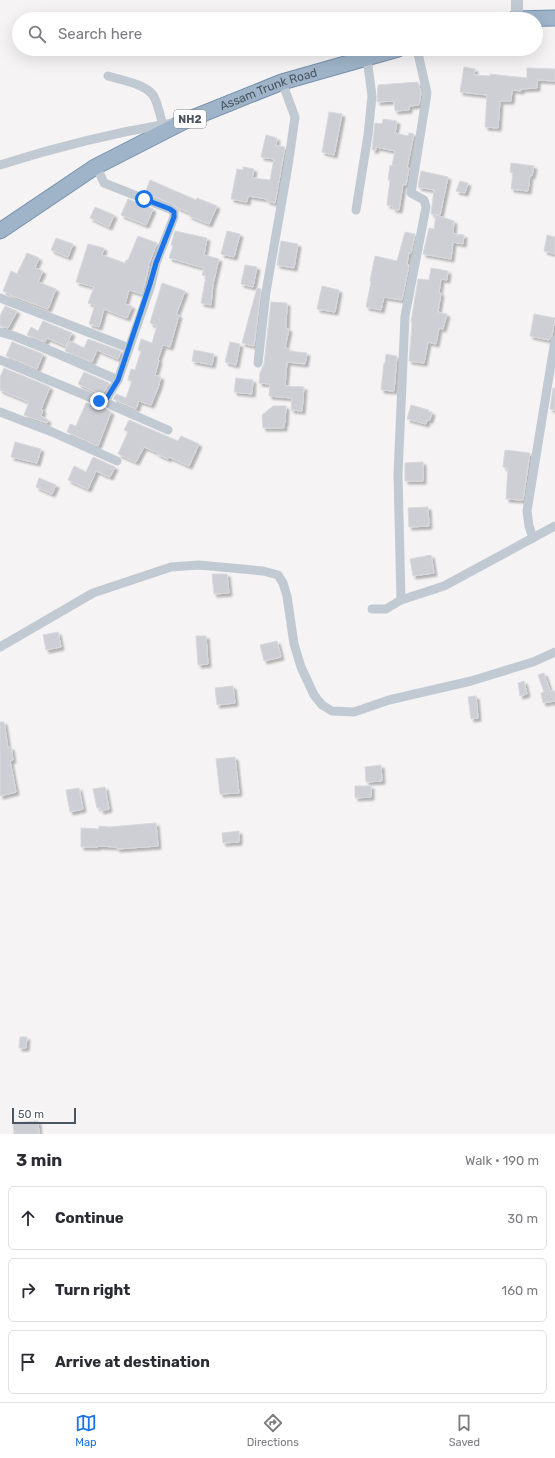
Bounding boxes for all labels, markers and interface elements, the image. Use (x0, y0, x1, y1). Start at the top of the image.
search box (12, 12, 543, 56)
icon: search (26, 23, 48, 45)
text: Search here (58, 25, 142, 43)
street label: Assam Trunk Road (218, 65, 319, 113)
road number: NH2 (174, 110, 206, 128)
route start (135, 190, 153, 208)
route end (90, 392, 108, 410)
scale bar (12, 1106, 76, 1125)
text: 50 m (18, 1108, 44, 1121)
text: 3 min (16, 1150, 62, 1170)
text: Walk · 190 m (465, 1153, 539, 1168)
icon: ahead (17, 1207, 39, 1229)
text: Continue (55, 1209, 124, 1227)
text: 30 m (507, 1211, 538, 1226)
icon: right (17, 1279, 39, 1301)
text: Turn right (55, 1281, 130, 1299)
text: 160 m (502, 1283, 538, 1298)
icon: arrive (17, 1351, 39, 1373)
text: Arrive at destination (55, 1353, 210, 1371)
tab: Map (75, 1412, 97, 1449)
tab: Directions (247, 1412, 299, 1449)
tab: Saved (449, 1412, 480, 1449)

